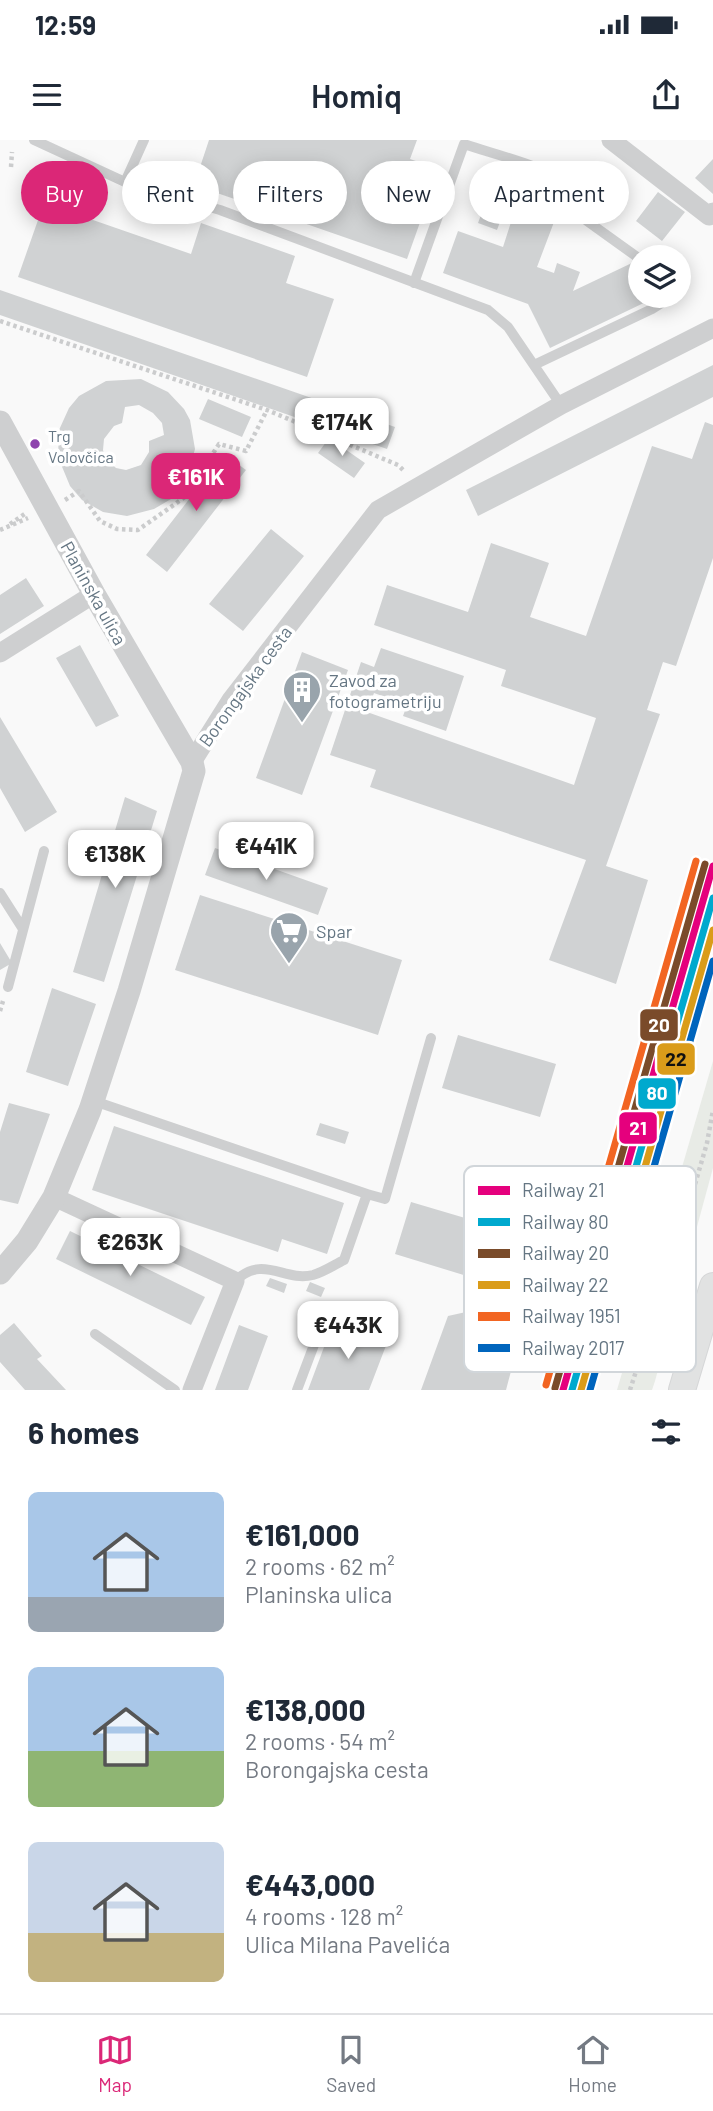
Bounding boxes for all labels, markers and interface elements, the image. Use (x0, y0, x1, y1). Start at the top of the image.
text: 12:59 (35, 9, 96, 40)
icon: menu (28, 76, 66, 114)
text: Homiq (311, 76, 402, 114)
icon: share (647, 76, 685, 114)
chip: Buy (21, 161, 108, 224)
chip: Rent (122, 161, 219, 224)
chip: Filters (233, 161, 347, 224)
chip: New (361, 161, 455, 224)
chip: Apartment (469, 161, 629, 224)
map controls (628, 245, 691, 308)
button: layers (628, 245, 691, 308)
pin: €174K (293, 398, 391, 458)
text: €174K (311, 407, 373, 435)
place label: Trg Volovčica (48, 426, 114, 466)
marker: Trg Volovčica (28, 437, 42, 451)
pin: €161K (147, 454, 245, 513)
text: €161K (167, 462, 225, 490)
street label: Planinska ulica (56, 537, 132, 649)
street label: Borongajska cesta (194, 621, 296, 751)
building icon: Zavod za fotogrametriju (281, 669, 323, 724)
place label: Zavod za fotogrametriju (329, 669, 442, 712)
pin: €441K (217, 822, 315, 882)
pin: €138K (66, 830, 164, 890)
text: €441K (235, 831, 297, 859)
text: €138K (84, 839, 146, 867)
supermarket icon: Spar (268, 910, 310, 965)
place label: Spar (316, 920, 353, 942)
line badge: 20 (639, 1008, 679, 1042)
text: 20 (648, 1013, 670, 1036)
line badge: 22 (656, 1042, 696, 1076)
text: 22 (665, 1047, 687, 1070)
line badge: 80 (637, 1077, 677, 1110)
text: 80 (646, 1081, 668, 1104)
line badge: 21 (618, 1111, 658, 1145)
text: 21 (629, 1116, 647, 1139)
legend (464, 1166, 696, 1372)
text: Railway 21 (522, 1178, 605, 1201)
text: Railway 80 (522, 1210, 609, 1233)
pin: €263K (81, 1218, 179, 1278)
text: €263K (97, 1227, 163, 1255)
text: Railway 20 (522, 1241, 609, 1264)
text: Railway 22 (522, 1273, 609, 1296)
pin: €443K (299, 1302, 397, 1361)
text: Railway 1951 (522, 1304, 621, 1327)
text: €443K (313, 1310, 383, 1338)
text: Railway 2017 (522, 1336, 624, 1359)
icon: filters (647, 1413, 685, 1451)
text: 6 homes (28, 1414, 139, 1450)
text: €161,000 (245, 1516, 360, 1552)
icon: home (84, 1520, 168, 1604)
text: 2 rooms · 62 m² (245, 1552, 395, 1580)
text: Planinska ulica (245, 1580, 392, 1608)
text: €138,000 (245, 1691, 366, 1727)
icon: home (84, 1695, 168, 1779)
text: 2 rooms · 54 m² (245, 1727, 395, 1755)
text: Borongajska cesta (245, 1755, 429, 1783)
text: €443,000 (245, 1866, 375, 1902)
icon: home (84, 1870, 168, 1954)
text: 4 rooms · 128 m² (245, 1902, 403, 1930)
text: Ulica Milana Pavelića (245, 1930, 450, 1958)
tab: Map (96, 2031, 134, 2096)
tab: Saved (326, 2031, 376, 2096)
tab: Home (568, 2031, 617, 2096)

